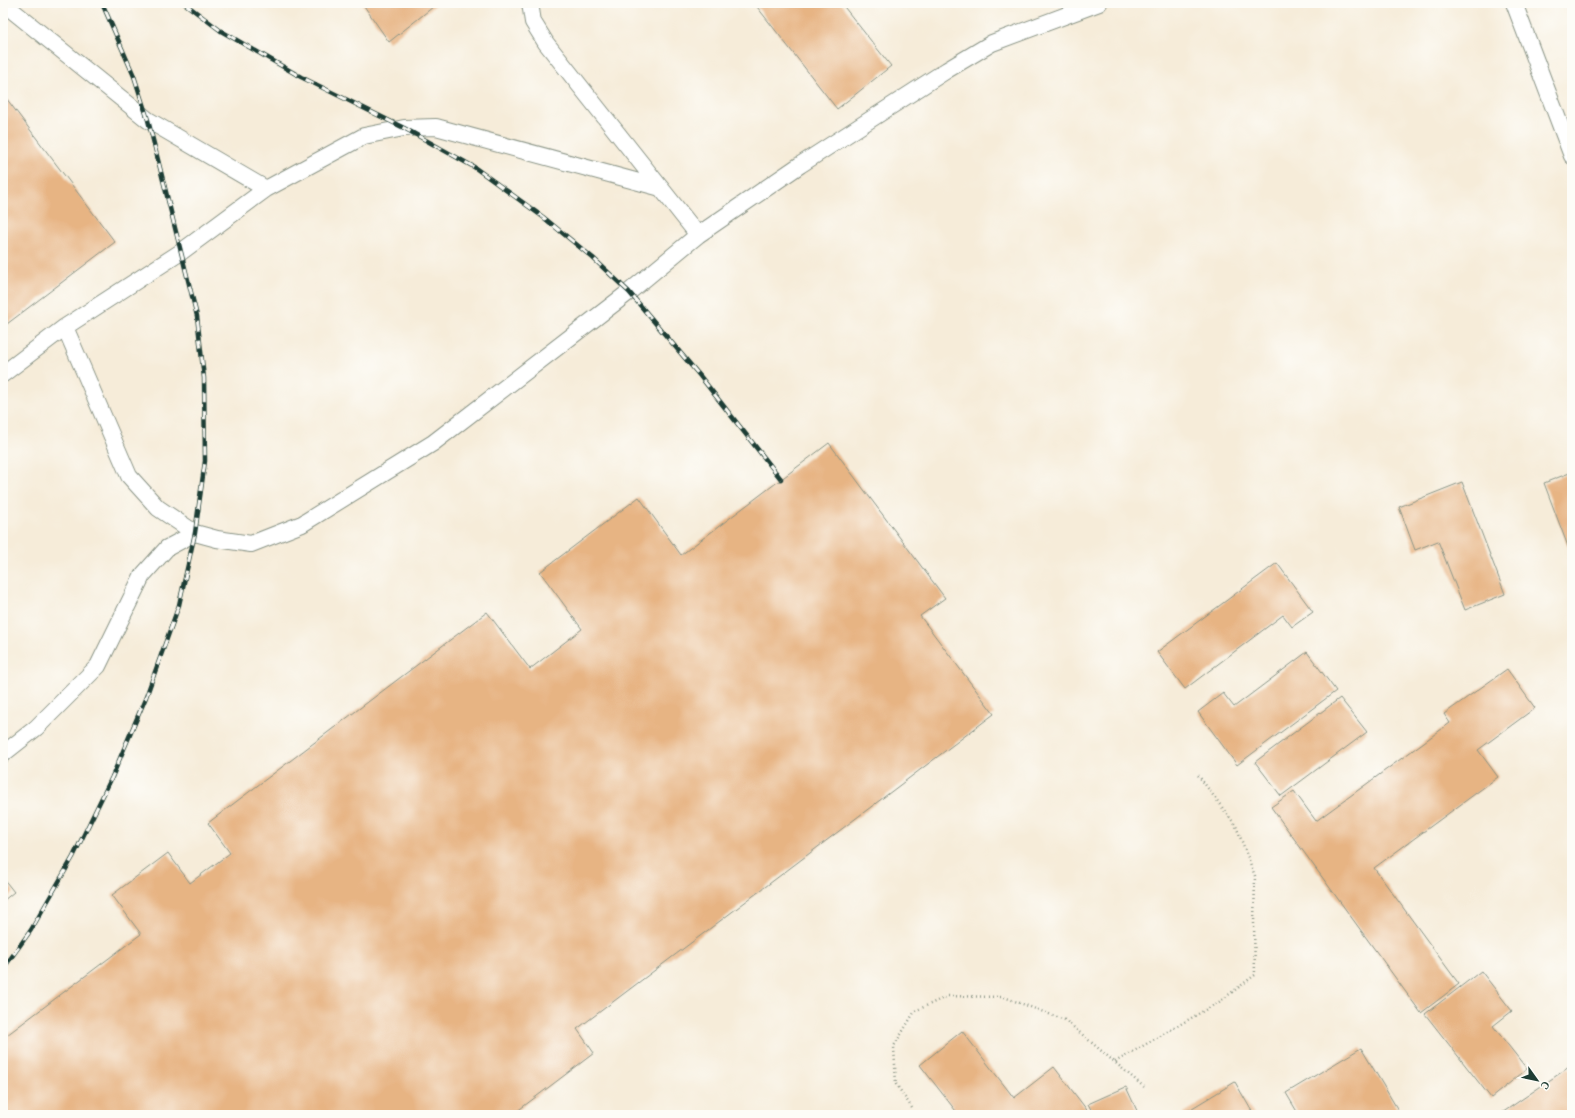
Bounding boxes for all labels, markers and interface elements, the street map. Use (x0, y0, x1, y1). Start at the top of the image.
north arrow (1517, 1060, 1557, 1100)
text: С (1536, 1078, 1552, 1092)

